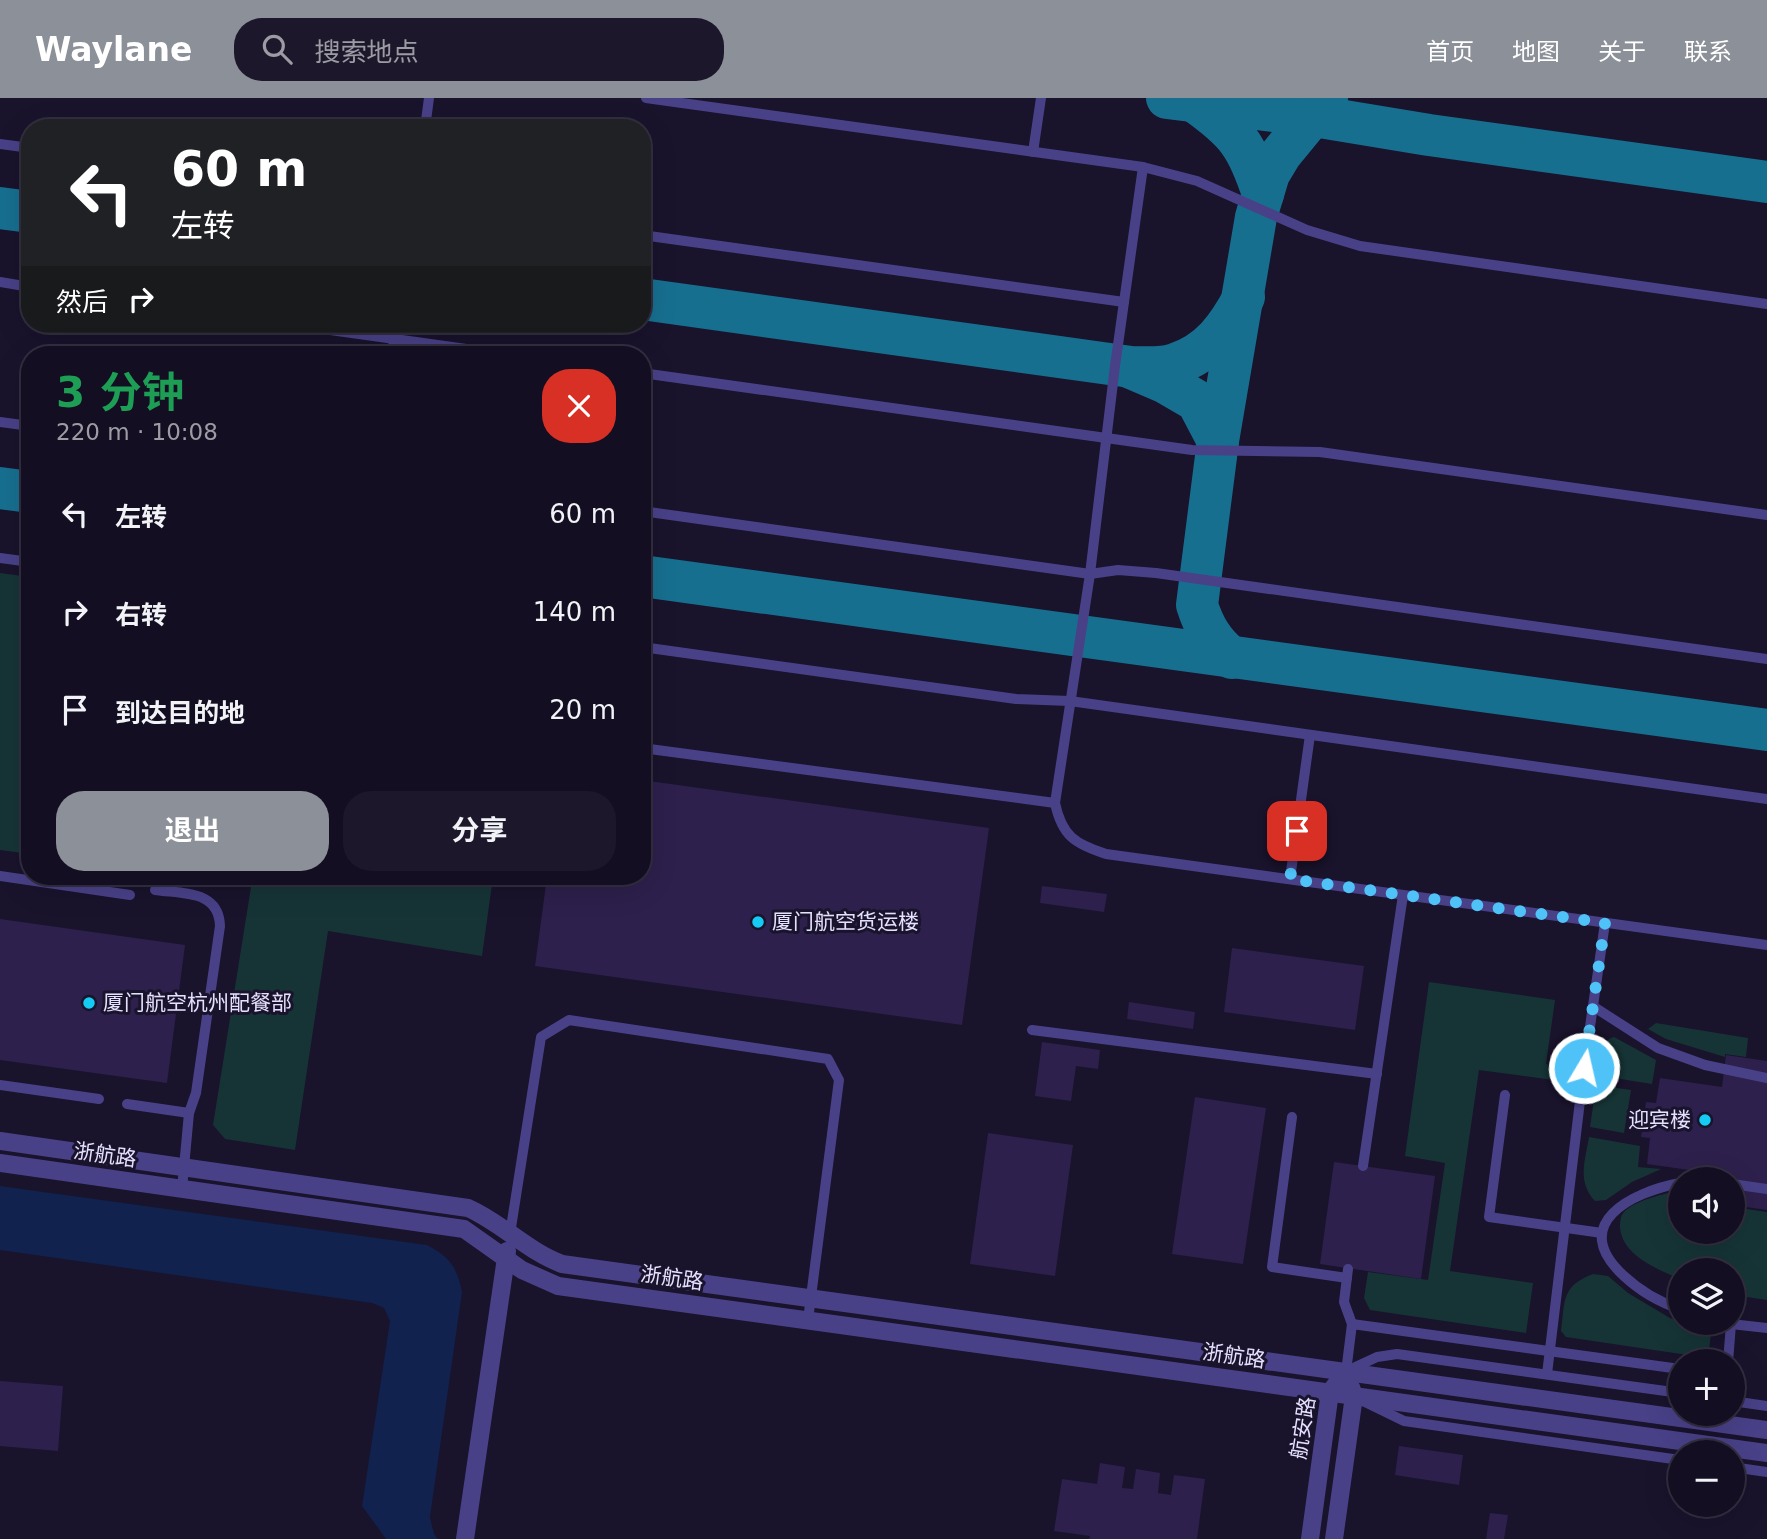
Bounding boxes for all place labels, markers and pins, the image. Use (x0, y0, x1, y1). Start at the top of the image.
pin (1267, 801, 1327, 861)
place label: 厦门航空货运楼 (772, 910, 919, 934)
marker: 厦门航空货运楼 (750, 914, 766, 930)
place label: 厦门航空杭州配餐部 (103, 991, 292, 1015)
marker: 厦门航空杭州配餐部 (81, 995, 97, 1011)
place label: 迎宾楼 (1628, 1108, 1691, 1132)
marker: 迎宾楼 (1697, 1112, 1713, 1128)

